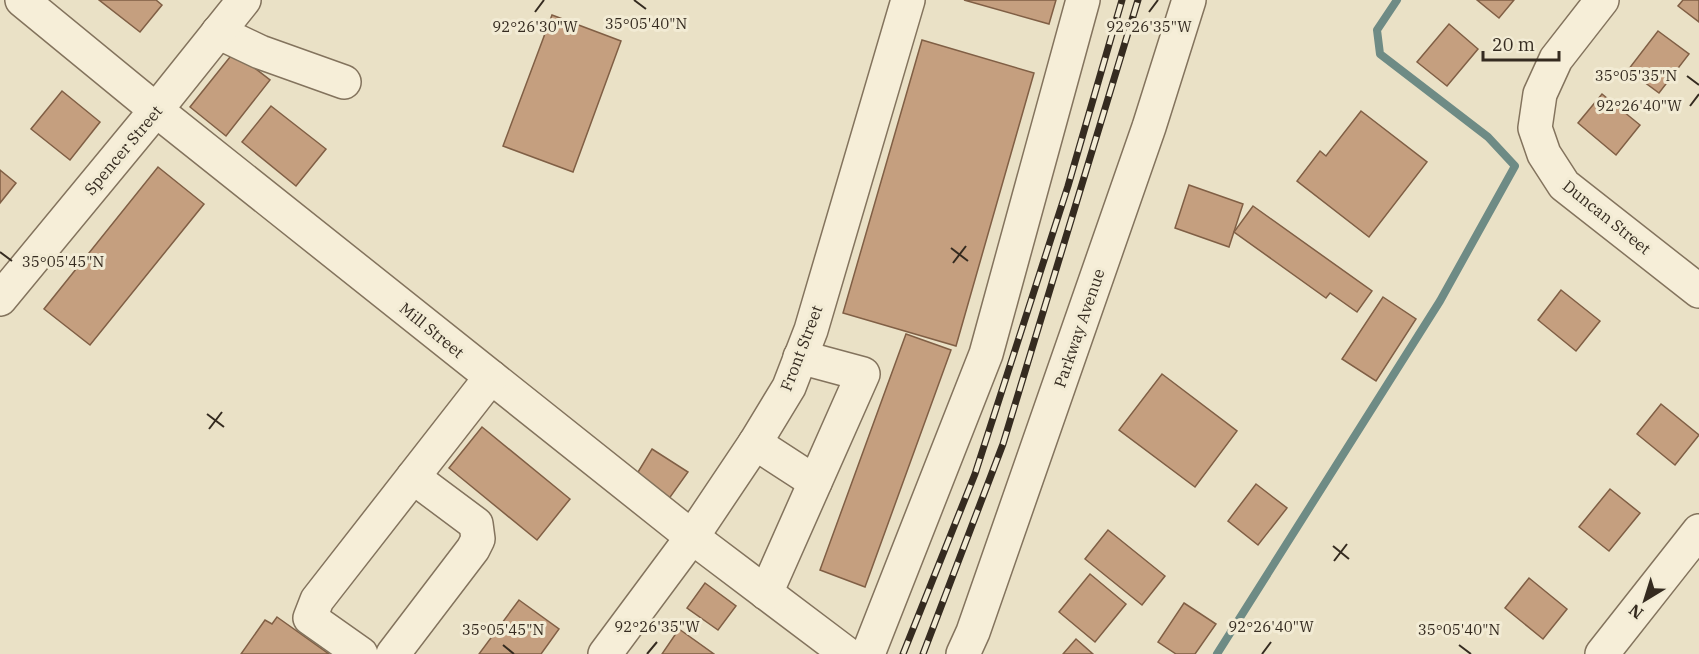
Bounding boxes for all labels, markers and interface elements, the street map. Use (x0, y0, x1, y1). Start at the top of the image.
text: 35°05'40"N (605, 14, 687, 33)
text: 92°26'30"W (492, 17, 578, 36)
text: 92°26'35"W (1106, 17, 1192, 36)
scale bar (1483, 24, 1560, 62)
text: 20 m (1492, 33, 1535, 56)
text: 35°05'35"N (1595, 66, 1677, 85)
text: 92°26'40"W (1596, 96, 1682, 115)
street label: Spencer Street (80, 101, 166, 199)
street label: Duncan Street (1559, 175, 1655, 259)
text: 35°05'45"N (22, 252, 104, 271)
street label: Parkway Avenue (1049, 266, 1109, 390)
street label: Mill Street (396, 298, 469, 362)
street label: Front Street (775, 302, 827, 394)
north arrow (1615, 570, 1675, 630)
text: N (1625, 600, 1647, 624)
text: 92°26'35"W (614, 617, 700, 636)
text: 92°26'40"W (1228, 617, 1314, 636)
text: 35°05'45"N (462, 620, 544, 639)
text: 35°05'40"N (1418, 620, 1500, 639)

